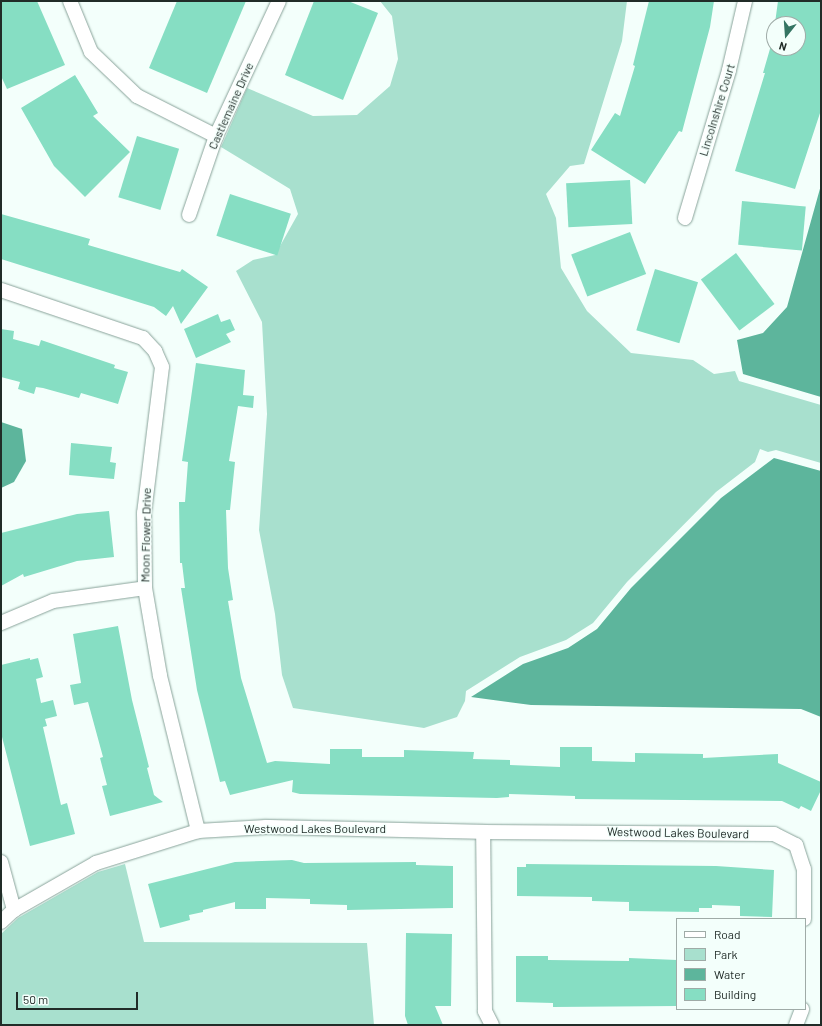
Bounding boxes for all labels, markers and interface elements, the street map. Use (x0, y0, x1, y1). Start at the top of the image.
north arrow (766, 16, 806, 56)
text: N (777, 40, 788, 54)
street label: Castlemaine Drive (205, 60, 257, 152)
street label: Lincolnshire Court (696, 62, 738, 158)
street label: Moon Flower Drive (138, 488, 154, 582)
street label: Westwood Lakes Boulevard (244, 822, 386, 836)
street label: Westwood Lakes Boulevard (607, 825, 749, 841)
legend (676, 918, 806, 1010)
text: Road (714, 927, 741, 941)
text: Park (714, 947, 738, 961)
text: Water (714, 967, 745, 981)
scale bar (18, 984, 140, 1010)
text: Building (714, 987, 756, 1001)
text: 50 m (23, 992, 48, 1006)

